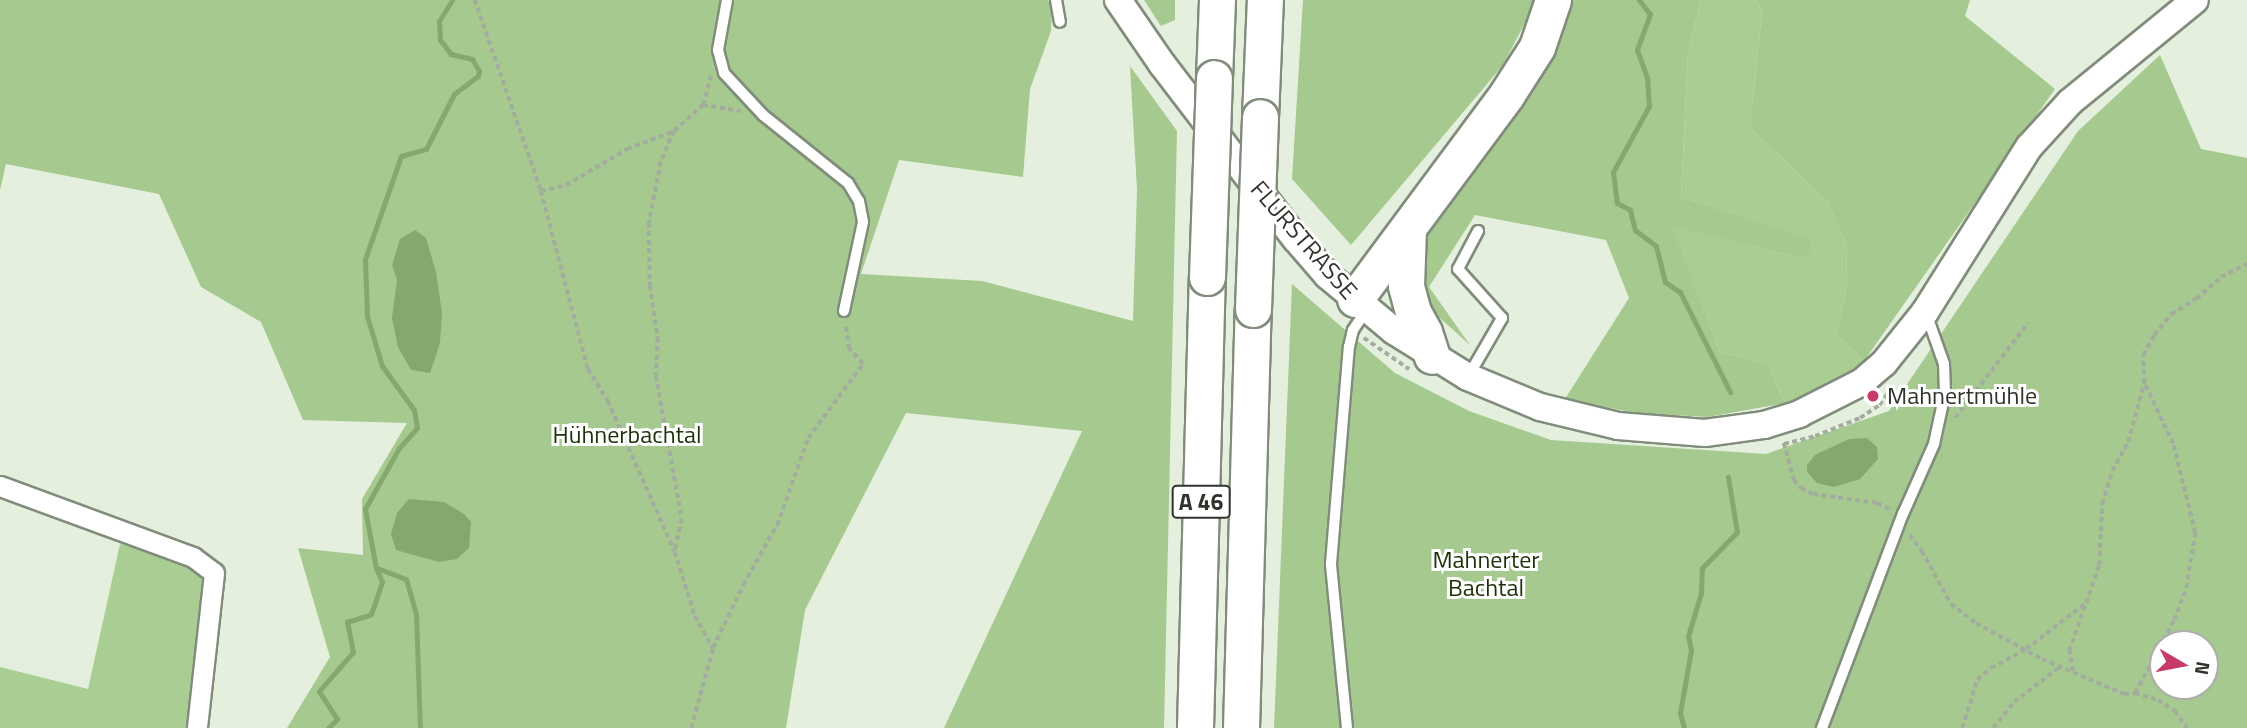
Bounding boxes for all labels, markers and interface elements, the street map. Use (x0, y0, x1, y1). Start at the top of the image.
street label: FLURSTRASSE (1245, 175, 1363, 305)
place label: Mahnertmühle (1887, 382, 2037, 410)
marker: Mahnertmühle (1865, 388, 1881, 404)
park label: Hühnerbachtal (552, 421, 702, 449)
road number: A 46 (1171, 482, 1231, 522)
park label: Mahnerter Bachtal (1432, 546, 1540, 602)
north arrow (2149, 630, 2219, 700)
text: N (2188, 659, 2219, 677)

